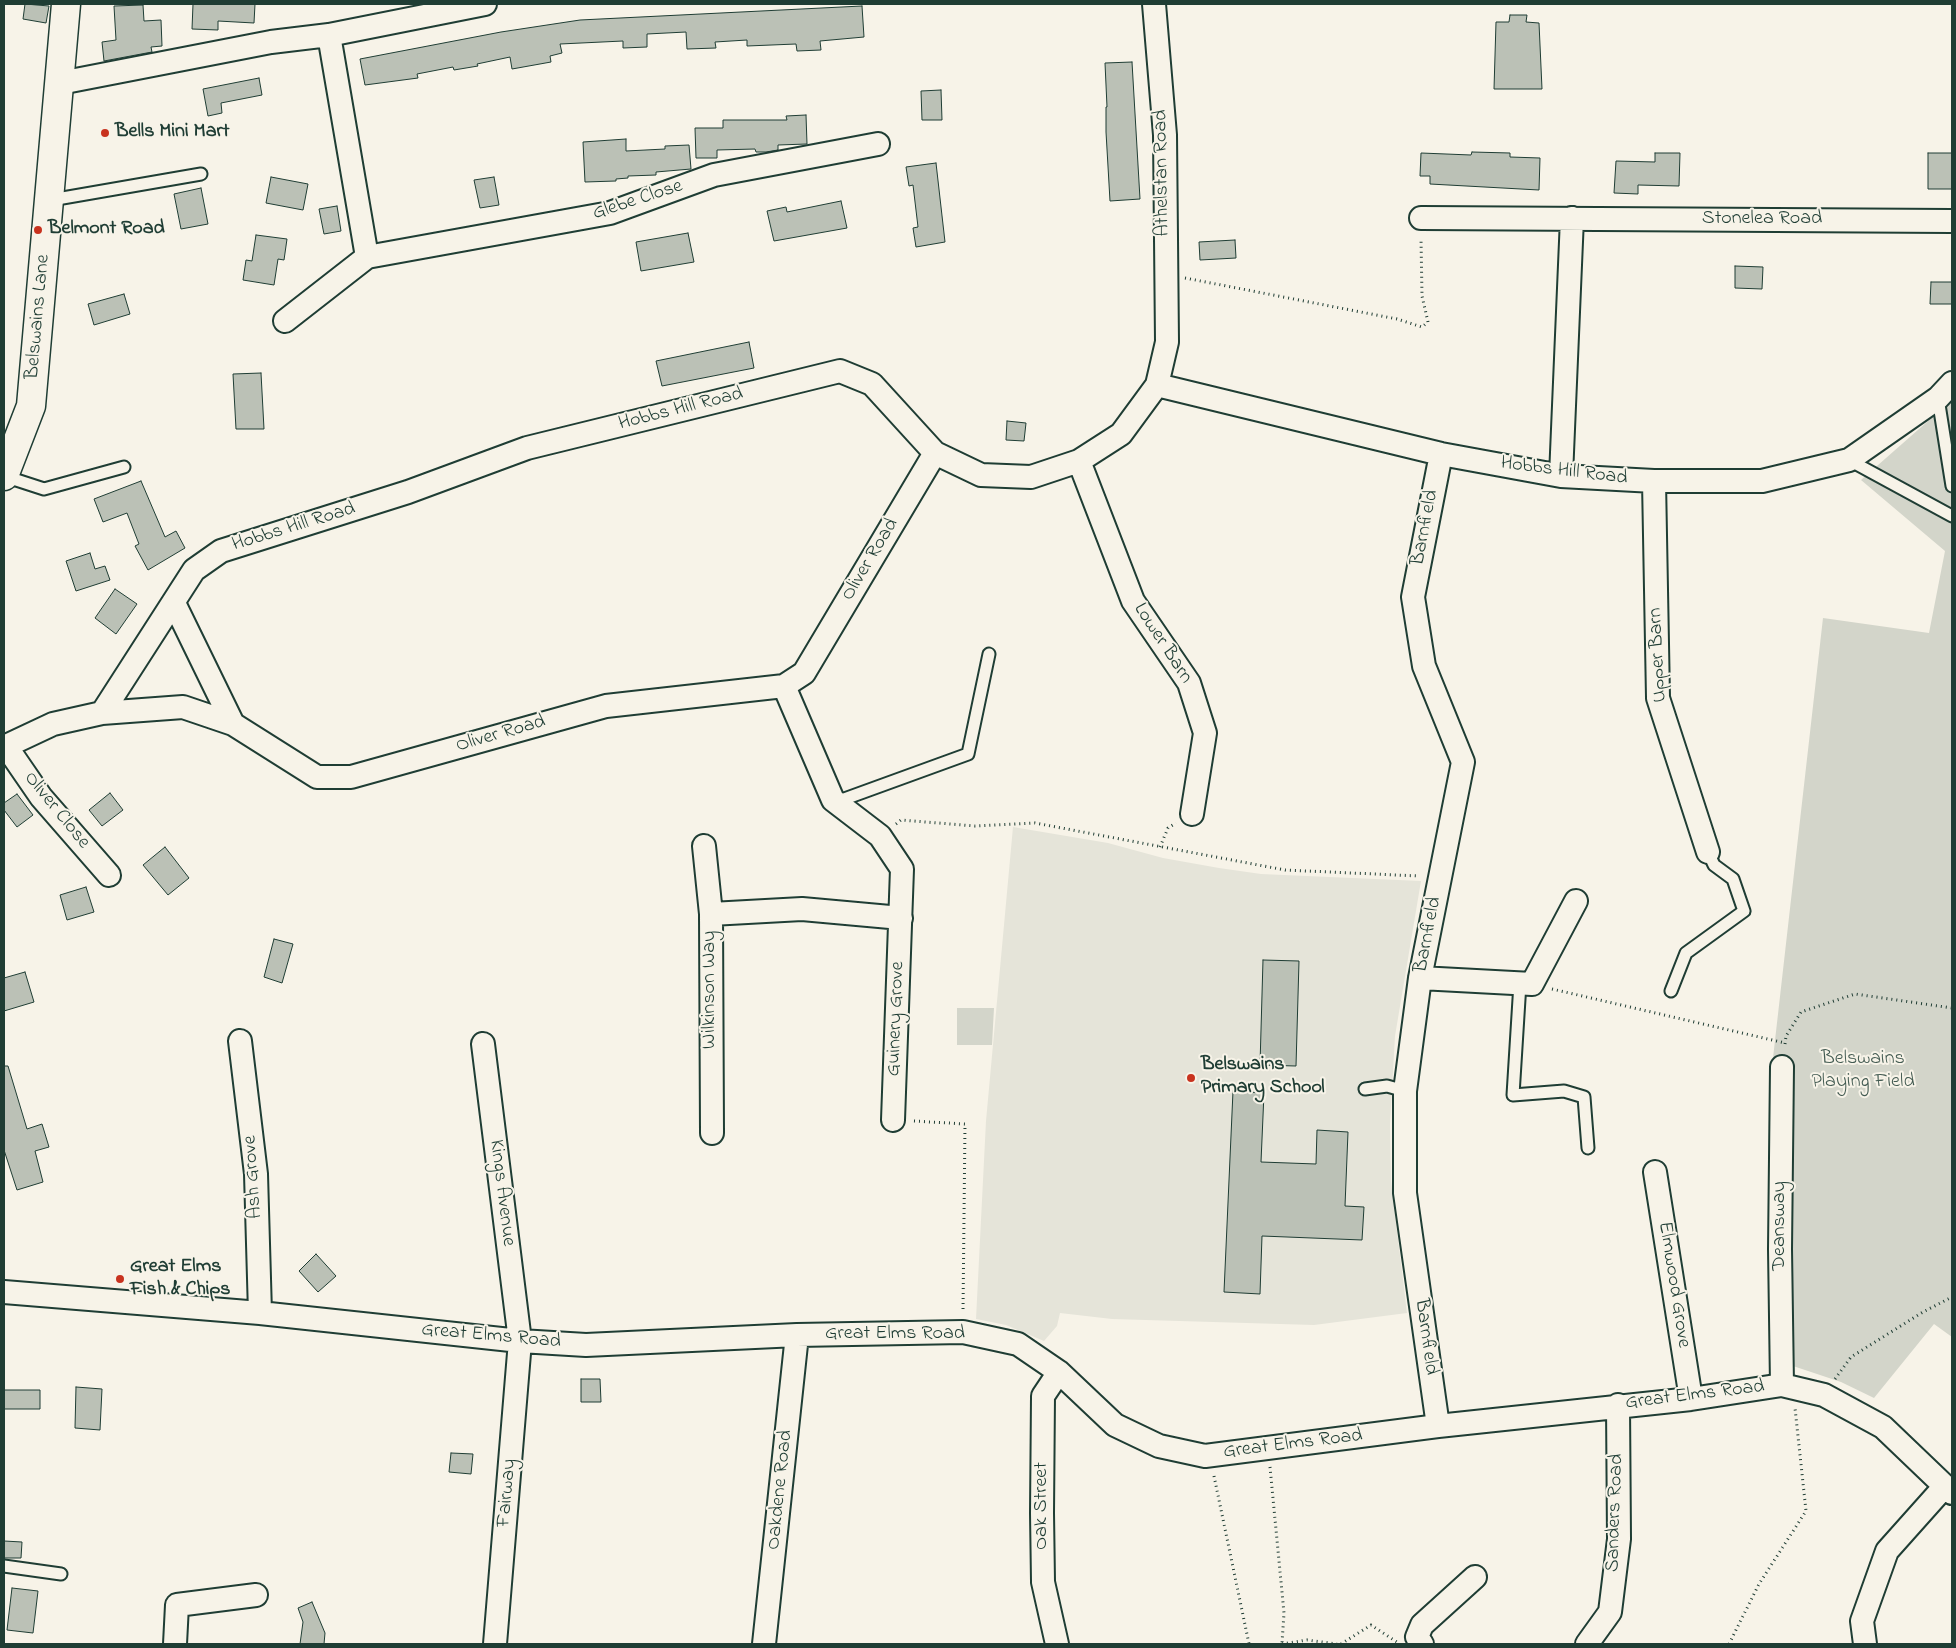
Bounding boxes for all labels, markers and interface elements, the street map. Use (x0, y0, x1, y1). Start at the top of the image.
street label: Athelstan Road (1150, 109, 1176, 237)
place label: Bells Mini Mart (115, 121, 229, 145)
marker: Bells Mini Mart (99, 127, 111, 139)
street label: Glebe Close (590, 175, 686, 227)
street label: Stonelea Road (1702, 208, 1822, 232)
place label: Belmont Road (48, 218, 165, 242)
marker: Belmont Road (32, 224, 44, 236)
street label: Belswains Lane (22, 253, 56, 381)
street label: Hobbs Hill Road (616, 383, 746, 437)
street label: Hobbs Hill Road (1499, 452, 1629, 492)
street label: Barnfield (1407, 488, 1445, 568)
street label: Hobbs Hill Road (229, 498, 359, 558)
street label: Oliver Road (837, 514, 905, 606)
street label: Lower Barn (1127, 599, 1197, 689)
street label: Upper Barn (1645, 607, 1673, 703)
street label: Oliver Road (453, 711, 549, 759)
street label: Oliver Close (18, 768, 94, 854)
street label: Barnfield (1410, 895, 1448, 975)
street label: Wilkinson Way (699, 931, 723, 1049)
street label: Guinery Grove (883, 961, 911, 1077)
park label: Belswains Playing Field (1811, 1048, 1915, 1095)
place label: Belswains Primary School (1201, 1054, 1325, 1101)
marker: Belswains Primary School (1185, 1072, 1197, 1084)
street label: Ash Grove (239, 1135, 269, 1219)
street label: Kings Avenue (483, 1138, 519, 1248)
street label: Deansway (1769, 1181, 1793, 1271)
street label: Elmwood Grove (1651, 1220, 1695, 1350)
place label: Great Elms Fish & Chips (130, 1256, 231, 1303)
marker: Great Elms Fish & Chips (114, 1273, 126, 1285)
street label: Barnfield (1408, 1297, 1442, 1377)
street label: Great Elms Road (420, 1319, 562, 1355)
street label: Great Elms Road (825, 1323, 965, 1347)
street label: Great Elms Road (1624, 1376, 1766, 1416)
street label: Great Elms Road (1222, 1425, 1364, 1465)
street label: Oakdene Road (763, 1429, 799, 1551)
street label: Sanders Road (1602, 1453, 1630, 1573)
street label: Fairway (493, 1458, 523, 1528)
street label: Oak Street (1031, 1462, 1055, 1550)

